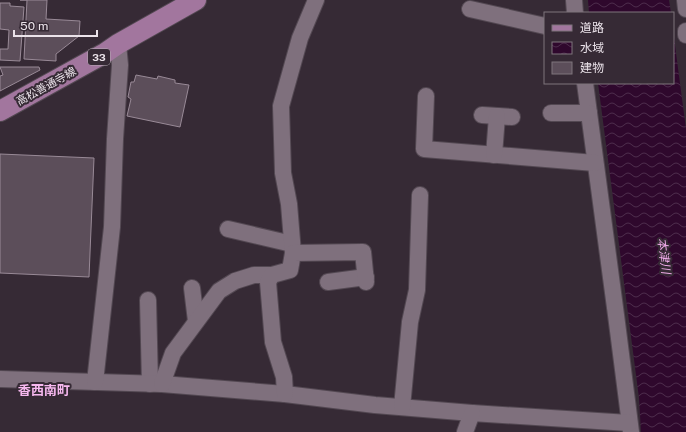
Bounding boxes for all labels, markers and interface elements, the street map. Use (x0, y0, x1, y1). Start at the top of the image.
scale bar (14, 12, 97, 38)
legend (544, 12, 674, 84)
text: 50 m (20, 19, 48, 33)
text: 道路 (580, 21, 604, 35)
text: 水域 (580, 41, 604, 55)
road number: 33 (88, 49, 110, 65)
text: 建物 (580, 61, 604, 75)
street label: 高松善通寺線 (14, 65, 78, 107)
water label: 本津川 (655, 237, 673, 277)
district label: 香西南町 (18, 383, 70, 398)

